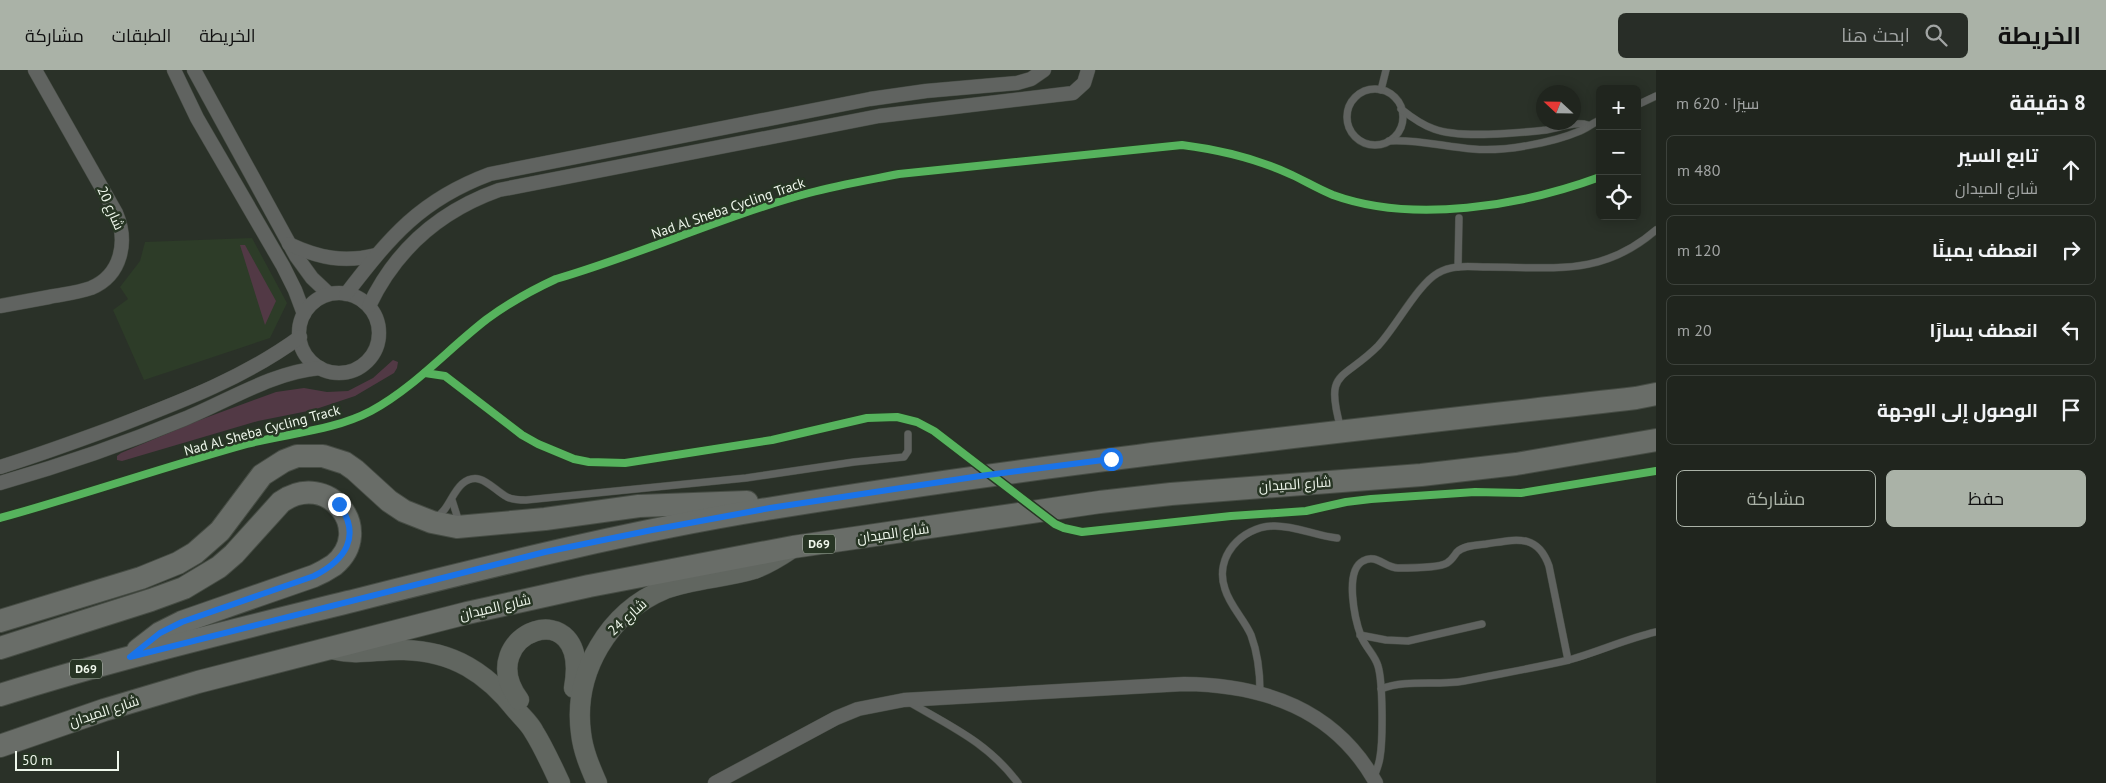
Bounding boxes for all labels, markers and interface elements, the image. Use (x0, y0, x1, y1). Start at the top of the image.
search box (1618, 13, 1968, 58)
text: الخريطة (1998, 20, 2081, 51)
icon: search (1922, 21, 1950, 49)
text: ابحث هنا (1841, 23, 1910, 47)
text: مشاركة (25, 24, 84, 47)
text: الطبقات (112, 24, 171, 47)
text: الخريطة (199, 24, 256, 47)
north arrow (1536, 85, 1581, 130)
map controls (1596, 85, 1641, 220)
button: + (1596, 85, 1641, 130)
text: 8 دقيقة (2009, 89, 2086, 116)
text: سيرًا · 620 m (1676, 93, 1759, 113)
button: − (1596, 130, 1641, 175)
text: تابع السير (1958, 143, 2038, 167)
icon: ahead (2057, 156, 2085, 184)
text: 480 m (1677, 160, 1720, 180)
street label: Nad Al Sheba Cycling Track (649, 173, 807, 243)
button: locate (1596, 175, 1641, 220)
text: شارع الميدان (1955, 178, 2038, 198)
street label: شارع 20 (93, 183, 129, 233)
icon: right (2057, 236, 2085, 264)
text: انعطف يمينًا (1932, 238, 2038, 262)
text: 120 m (1677, 240, 1720, 260)
icon: left (2057, 316, 2085, 344)
text: انعطف يسارًا (1930, 318, 2038, 342)
text: 20 m (1677, 320, 1712, 340)
icon: arrive (2057, 396, 2085, 424)
text: الوصول إلى الوجهة (1877, 398, 2038, 422)
street label: Nad Al Sheba Cycling Track (182, 400, 342, 460)
route start (1100, 448, 1123, 471)
button: مشاركة (1676, 470, 1876, 527)
button: حفظ (1886, 470, 2086, 527)
street label: شارع الميدان (1258, 472, 1332, 496)
route end (328, 493, 351, 516)
street label: شارع الميدان (856, 519, 930, 547)
road number: D69 (803, 534, 835, 554)
street label: شارع الميدان (458, 590, 532, 624)
street label: شارع 24 (604, 595, 650, 639)
road number: D69 (70, 660, 102, 678)
street label: شارع الميدان (67, 691, 141, 731)
scale bar (15, 748, 119, 771)
text: 50 m (22, 751, 52, 769)

